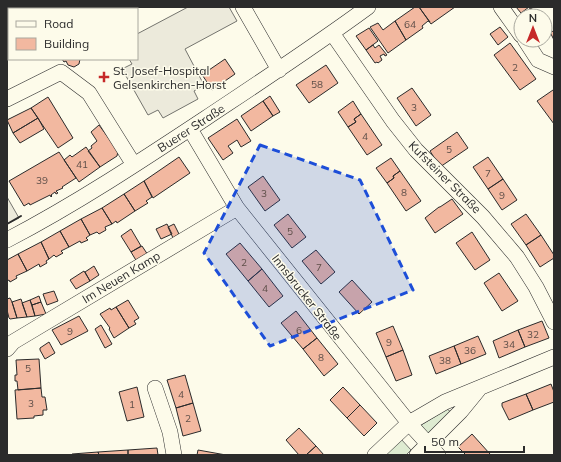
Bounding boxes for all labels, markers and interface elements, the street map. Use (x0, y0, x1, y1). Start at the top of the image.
legend (8, 8, 138, 60)
north arrow (513, 8, 553, 48)
text: N (529, 11, 537, 25)
text: Road (44, 16, 73, 31)
house number: 64 (404, 18, 416, 31)
text: Building (44, 36, 89, 51)
house number: 2 (512, 61, 518, 74)
place label: St. Josef-Hospital Gelsenkirchen-Horst (113, 63, 226, 92)
marker: St. Josef-Hospital Gelsenkirchen-Horst (98, 71, 110, 83)
house number: 58 (311, 78, 323, 91)
street label: Buerer Straße (155, 101, 227, 155)
house number: 3 (411, 101, 417, 114)
house number: 4 (362, 130, 368, 143)
street label: Kufsteiner Straße (406, 138, 484, 216)
house number: 5 (446, 143, 452, 156)
house number: 41 (76, 158, 88, 171)
house number: 7 (485, 167, 491, 180)
house number: 39 (36, 174, 48, 187)
house number: 8 (401, 186, 407, 199)
house number: 3 (261, 187, 267, 200)
house number: 9 (499, 189, 505, 202)
house number: 5 (287, 225, 293, 238)
street label: Im Neuen Kamp (79, 248, 163, 306)
street label: Innsbrucker Straße (269, 251, 345, 343)
house number: 2 (241, 256, 247, 269)
house number: 7 (316, 261, 322, 274)
house number: 4 (262, 282, 268, 295)
house number: 6 (296, 324, 302, 337)
house number: 9 (67, 325, 73, 338)
house number: 32 (527, 328, 539, 341)
house number: 9 (386, 336, 392, 349)
house number: 34 (503, 338, 515, 351)
house number: 36 (464, 344, 476, 357)
house number: 8 (318, 351, 324, 364)
house number: 38 (439, 354, 451, 367)
house number: 5 (25, 362, 31, 375)
house number: 4 (178, 388, 184, 401)
house number: 3 (28, 397, 34, 410)
house number: 1 (129, 398, 135, 411)
house number: 2 (185, 412, 191, 425)
scale bar (425, 428, 524, 454)
text: 50 m (431, 434, 459, 449)

